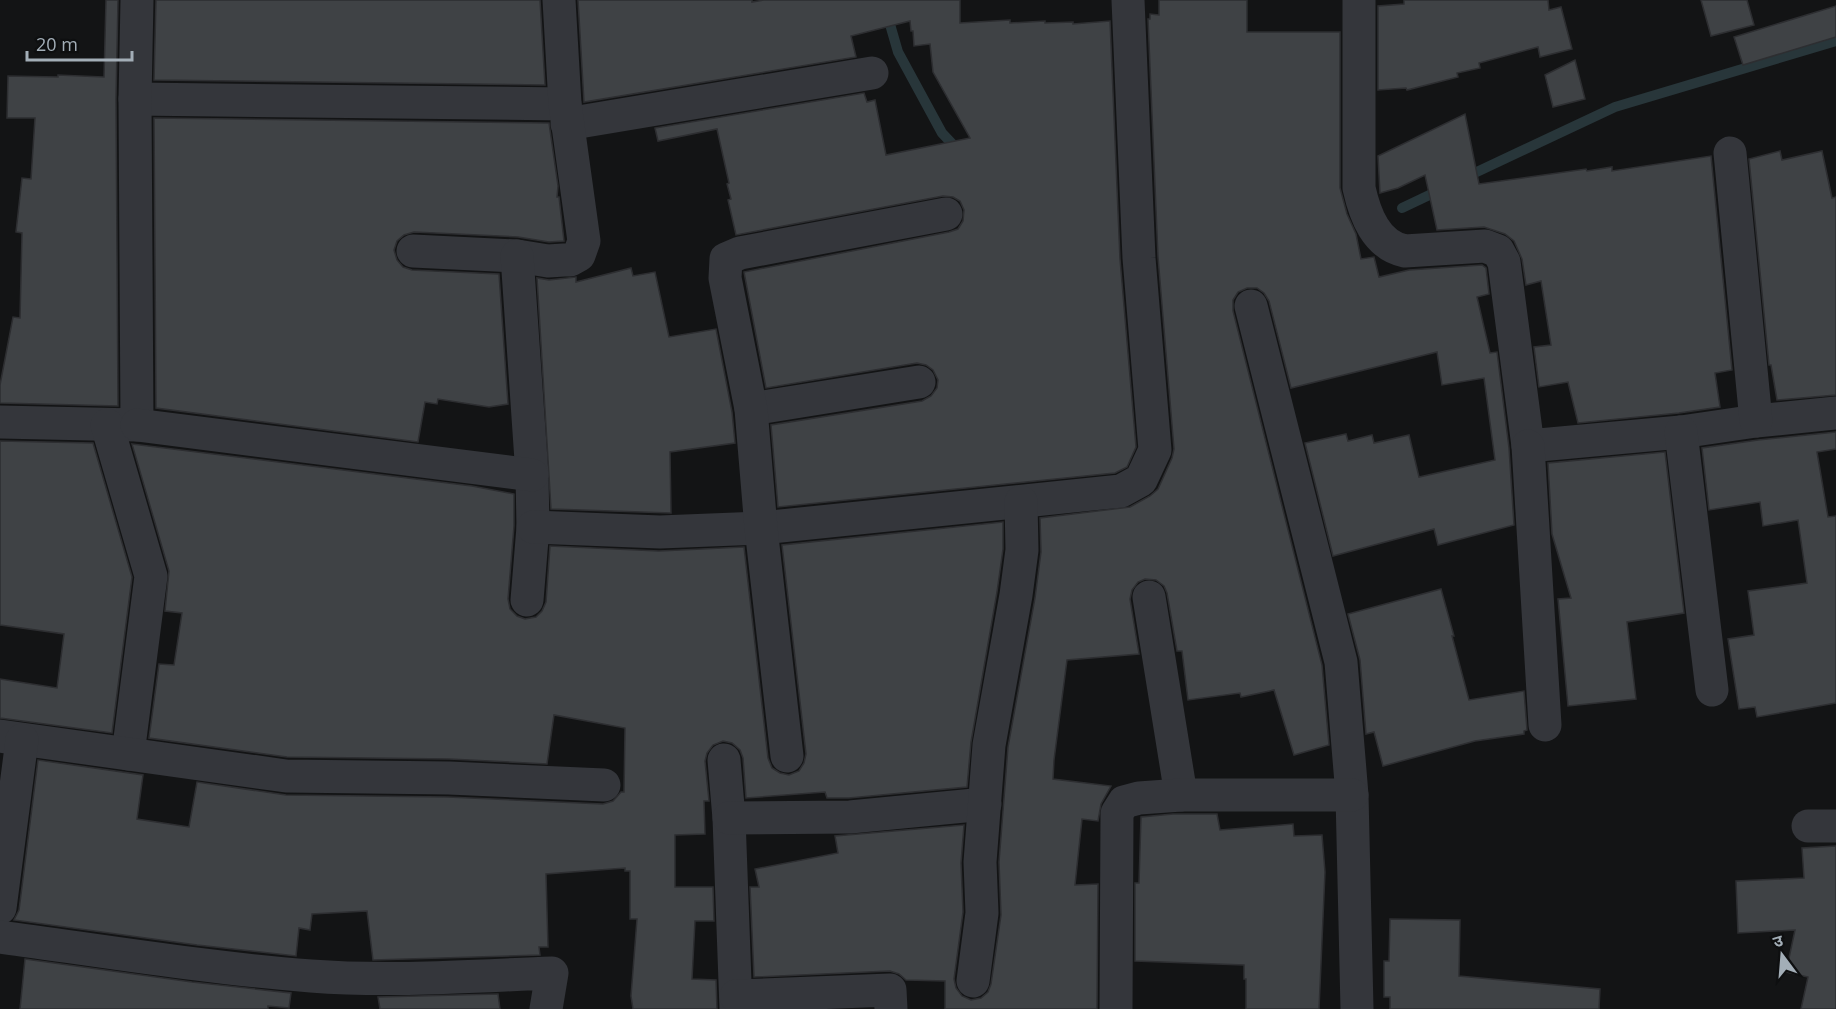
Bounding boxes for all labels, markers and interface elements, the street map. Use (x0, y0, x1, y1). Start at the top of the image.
scale bar (27, 24, 132, 62)
text: 20 m (36, 32, 78, 56)
north arrow (1752, 925, 1812, 985)
text: उ (1770, 929, 1786, 952)

